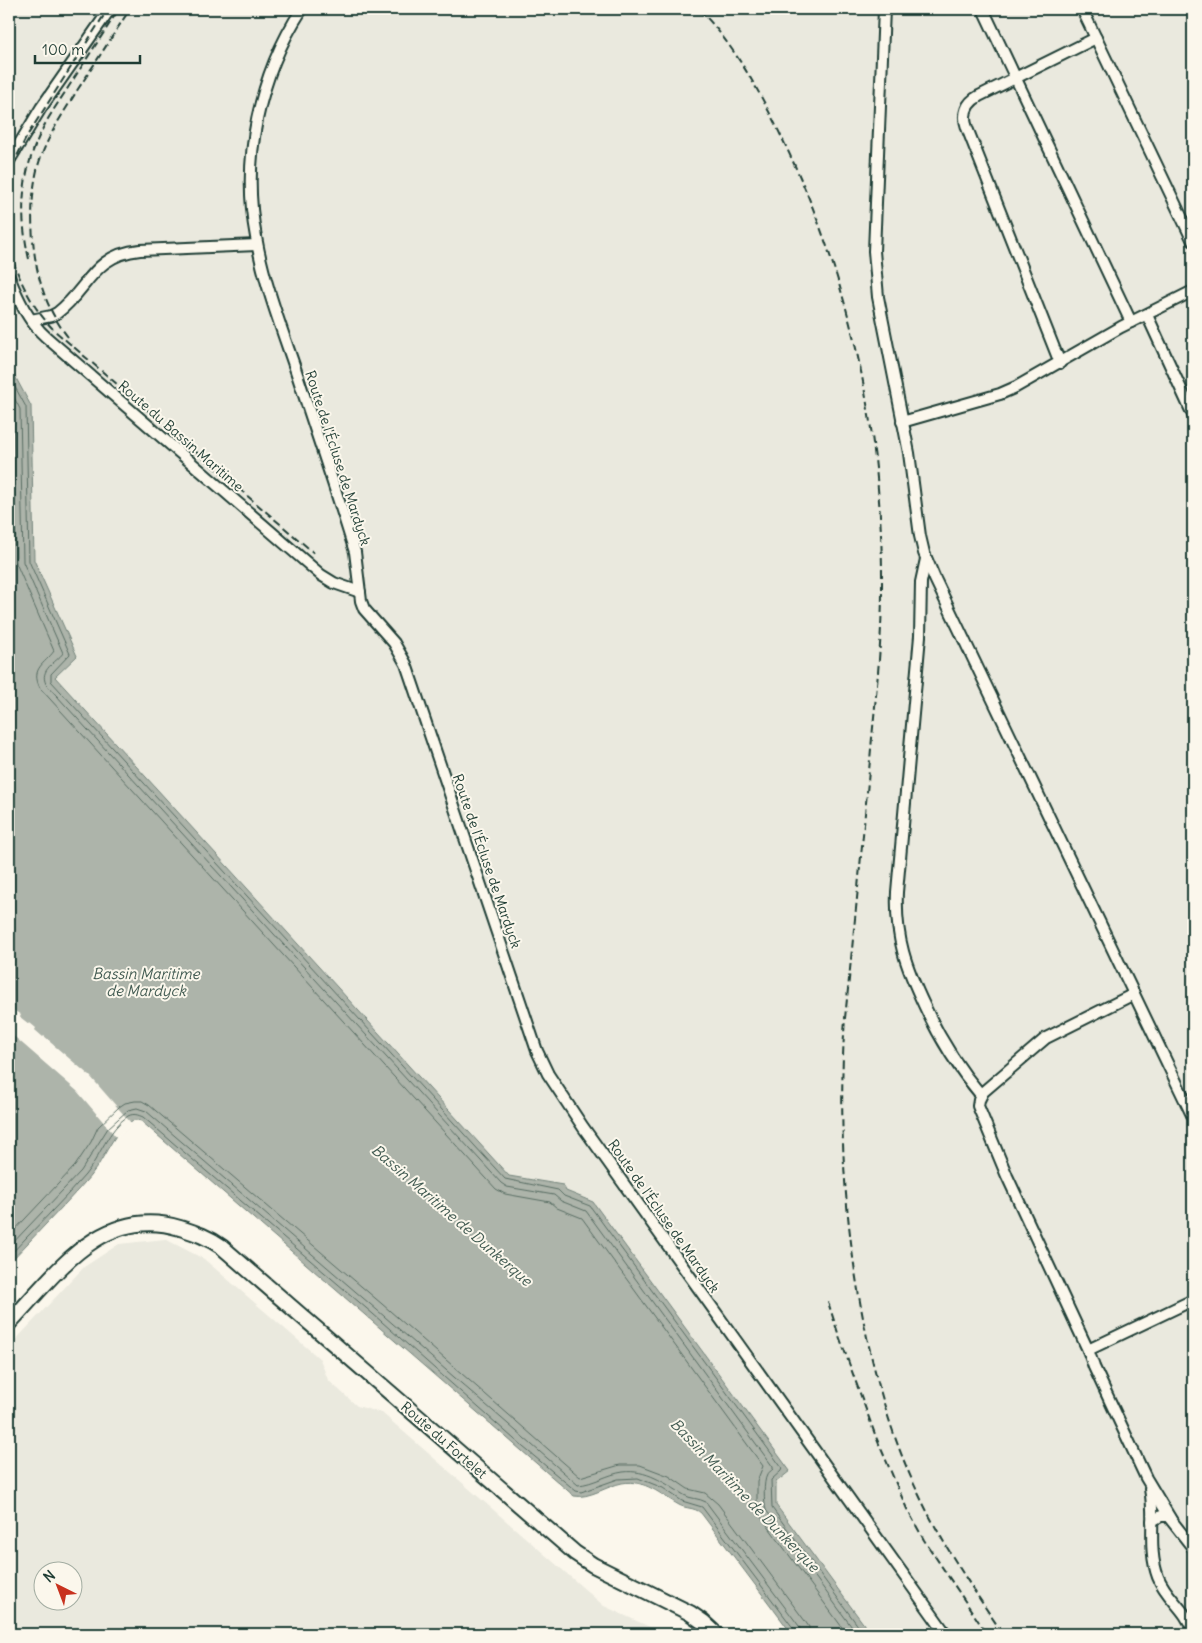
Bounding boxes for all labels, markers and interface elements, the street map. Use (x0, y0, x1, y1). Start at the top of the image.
scale bar (35, 32, 140, 64)
text: 100 m (42, 40, 84, 59)
street label: Route de l'Écluse de Mardyck (301, 368, 375, 548)
street label: Route du Bassin Maritime (115, 377, 247, 495)
street label: Route de l'Écluse de Mardyck (449, 772, 525, 950)
water label: Bassin Maritime de Mardyck (92, 964, 201, 1000)
street label: Route de l'Écluse de Mardyck (604, 1136, 724, 1296)
water label: Bassin Maritime de Dunkerque (368, 1140, 537, 1290)
street label: Route du Fortelet (397, 1398, 491, 1483)
water label: Bassin Maritime de Dunkerque (667, 1414, 824, 1576)
north arrow (32, 1560, 82, 1610)
text: N (40, 1566, 59, 1586)

